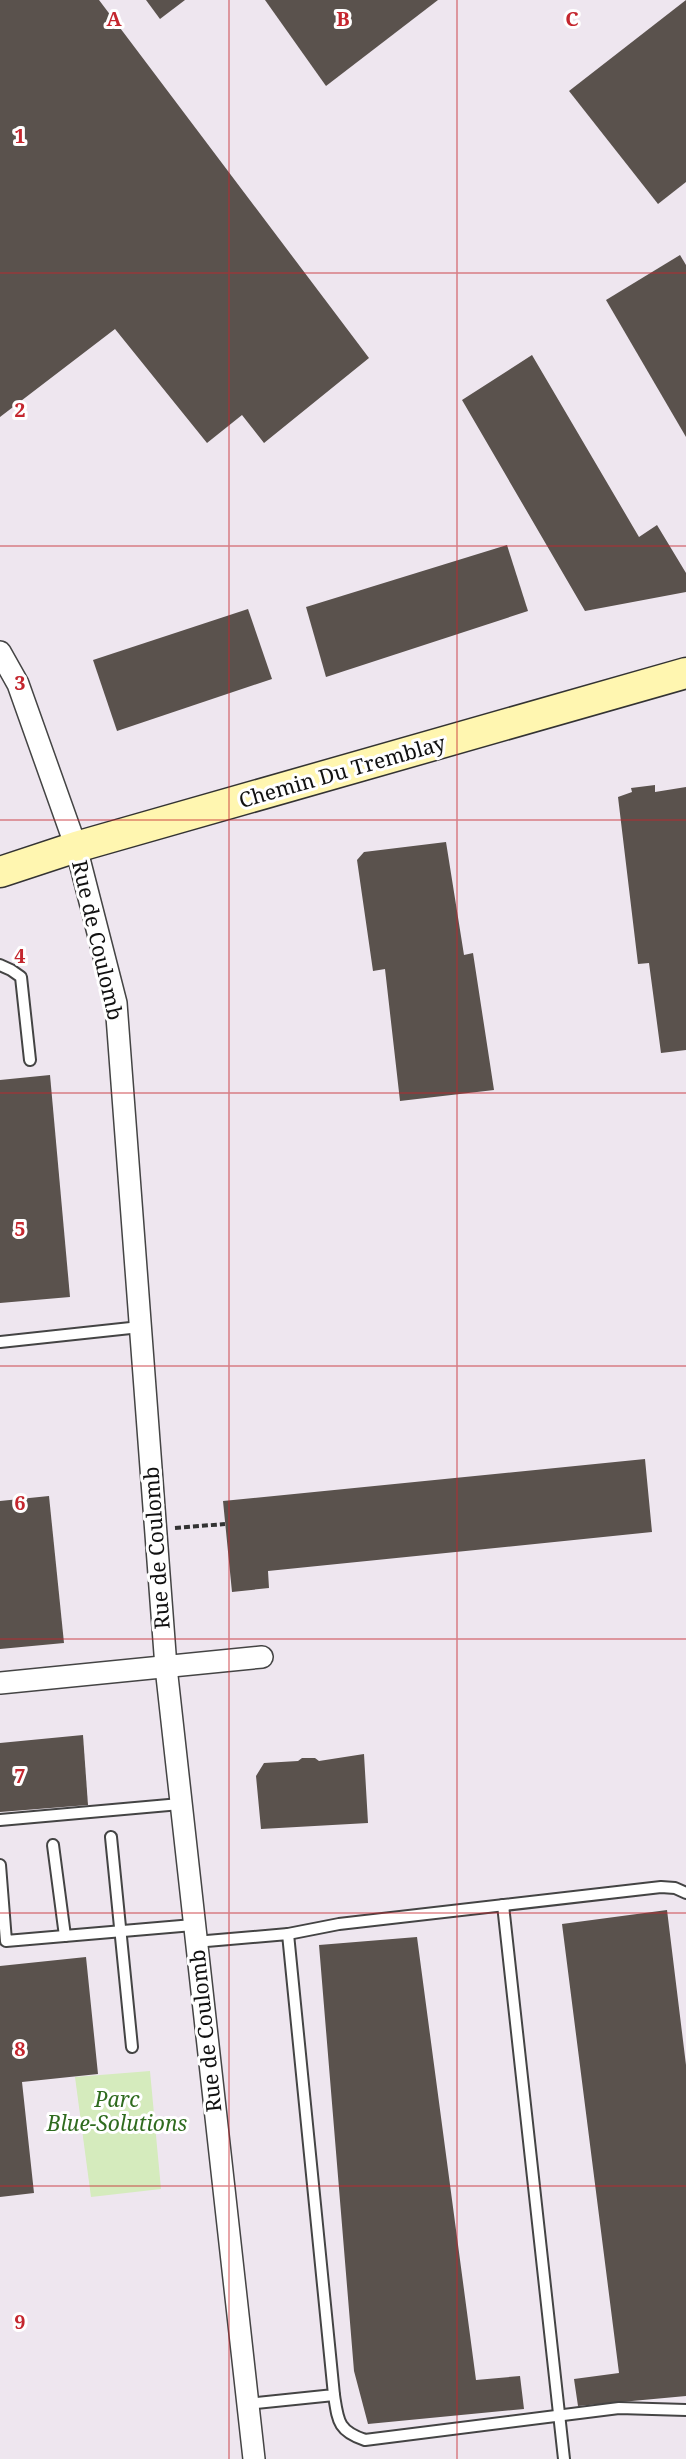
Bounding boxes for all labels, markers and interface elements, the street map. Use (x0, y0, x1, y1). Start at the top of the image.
text: A (106, 5, 122, 32)
text: B (336, 5, 350, 32)
text: C (565, 5, 579, 32)
text: 1 (14, 122, 26, 149)
text: 2 (14, 396, 26, 423)
text: 3 (14, 669, 26, 696)
street label: Chemin Du Tremblay (235, 728, 449, 814)
street label: Rue de Coulomb (66, 857, 130, 1023)
text: 4 (14, 942, 26, 969)
text: 5 (14, 1215, 26, 1242)
street label: Rue de Coulomb (136, 1466, 176, 1630)
text: 6 (14, 1489, 26, 1516)
text: 7 (14, 1762, 26, 1789)
street label: Rue de Coulomb (183, 1948, 227, 2114)
text: 8 (14, 2035, 26, 2062)
park label: Parc Blue-Solutions (46, 2085, 187, 2137)
text: 9 (14, 2308, 26, 2335)

